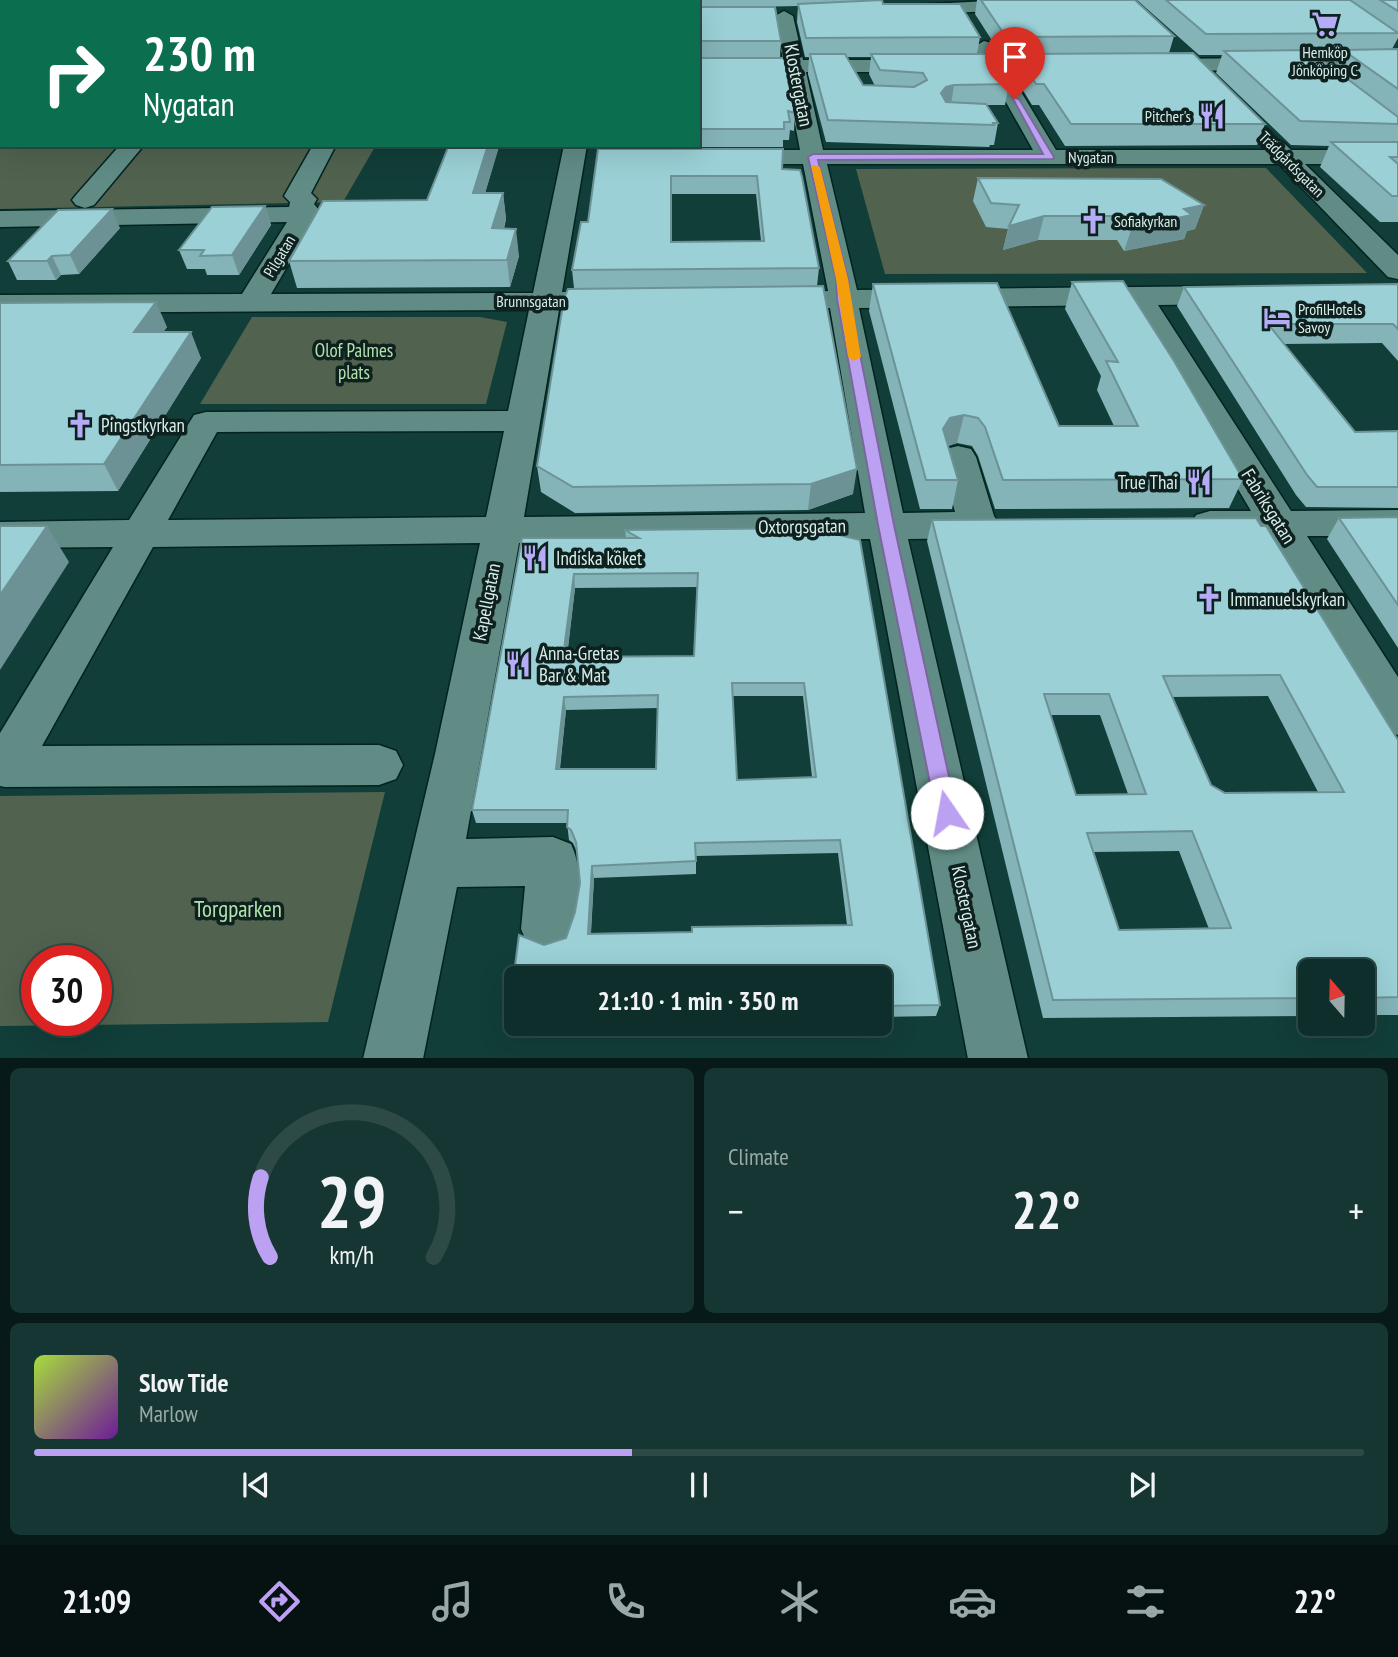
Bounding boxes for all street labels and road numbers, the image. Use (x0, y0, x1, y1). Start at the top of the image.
street label: Klostergatan (779, 42, 819, 128)
street label: Trädgårdsgatan (1255, 127, 1329, 201)
street label: Nygatan (1068, 147, 1114, 167)
street label: Pilgatan (259, 231, 299, 281)
street label: Brunnsgatan (496, 291, 566, 311)
street label: Fabriksgatan (1237, 464, 1301, 548)
street label: Oxtorgsgatan (758, 513, 846, 539)
street label: Kapellgatan (467, 561, 505, 643)
street label: Klostergatan (947, 864, 987, 950)

